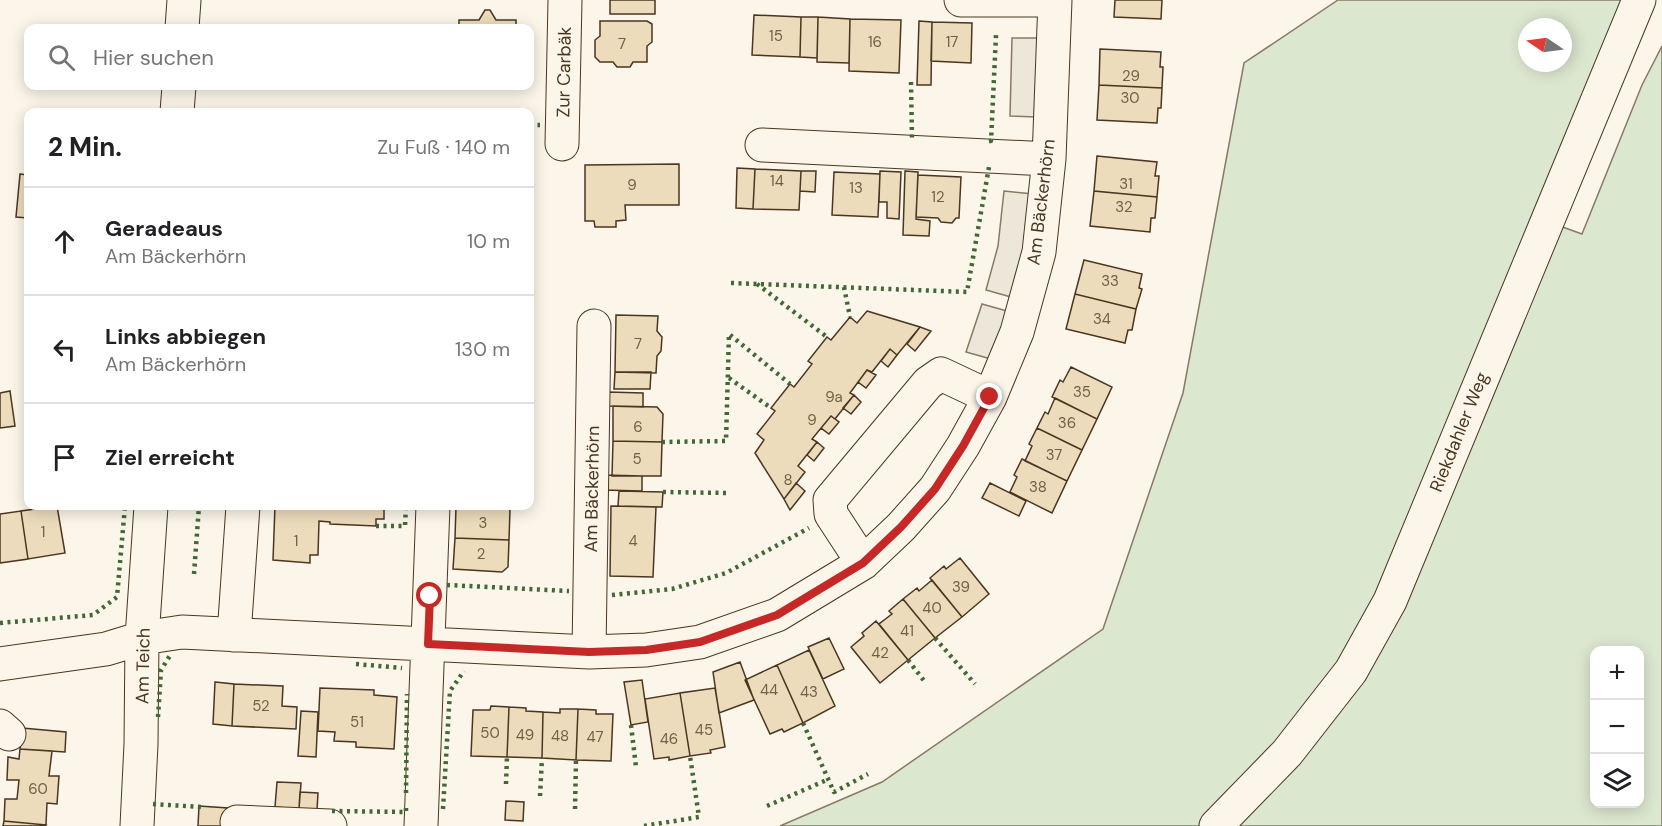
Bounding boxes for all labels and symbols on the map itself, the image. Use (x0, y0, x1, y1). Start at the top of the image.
north arrow (1518, 18, 1572, 72)
street label: Zur Carbäk (551, 26, 577, 118)
house number: 15 (769, 26, 783, 46)
house number: 16 (868, 32, 882, 52)
house number: 17 (946, 32, 958, 52)
house number: 7 (618, 34, 626, 54)
house number: 29 (1122, 66, 1140, 86)
house number: 30 (1120, 88, 1140, 108)
street label: Am Bäckerhörn (1021, 137, 1061, 267)
house number: 14 (770, 171, 784, 191)
house number: 31 (1119, 174, 1133, 194)
house number: 9 (627, 175, 637, 195)
house number: 13 (849, 178, 863, 198)
house number: 12 (931, 187, 945, 207)
house number: 32 (1115, 197, 1133, 217)
house number: 33 (1101, 271, 1119, 291)
house number: 34 (1093, 309, 1111, 329)
house number: 7 (634, 334, 642, 354)
street label: Riekdahler Weg (1424, 368, 1494, 496)
house number: 35 (1073, 382, 1091, 402)
route end (976, 383, 1002, 409)
house number: 9a (825, 387, 843, 407)
house number: 9 (807, 410, 817, 430)
house number: 36 (1058, 413, 1076, 433)
house number: 6 (633, 417, 643, 437)
street label: Am Bäckerhörn (579, 425, 605, 553)
house number: 37 (1046, 445, 1062, 465)
house number: 5 (632, 449, 642, 469)
house number: 8 (783, 470, 793, 490)
house number: 38 (1029, 477, 1047, 497)
house number: 3 (479, 513, 487, 533)
house number: 1 (41, 522, 45, 542)
house number: 1 (294, 531, 298, 551)
house number: 4 (628, 531, 638, 551)
house number: 2 (477, 544, 485, 564)
house number: 39 (952, 577, 970, 597)
route start (416, 582, 442, 608)
house number: 40 (922, 598, 942, 618)
house number: 41 (900, 621, 914, 641)
street label: Am Teich (130, 628, 156, 704)
house number: 42 (871, 643, 889, 663)
house number: 44 (760, 680, 778, 700)
house number: 43 (800, 682, 818, 702)
house number: 52 (252, 696, 270, 716)
house number: 51 (350, 712, 364, 732)
house number: 45 (695, 720, 713, 740)
house number: 50 (480, 723, 500, 743)
house number: 49 (516, 725, 534, 745)
house number: 48 (551, 726, 569, 746)
house number: 47 (586, 727, 604, 747)
house number: 46 (660, 729, 678, 749)
house number: 60 (28, 779, 48, 799)

